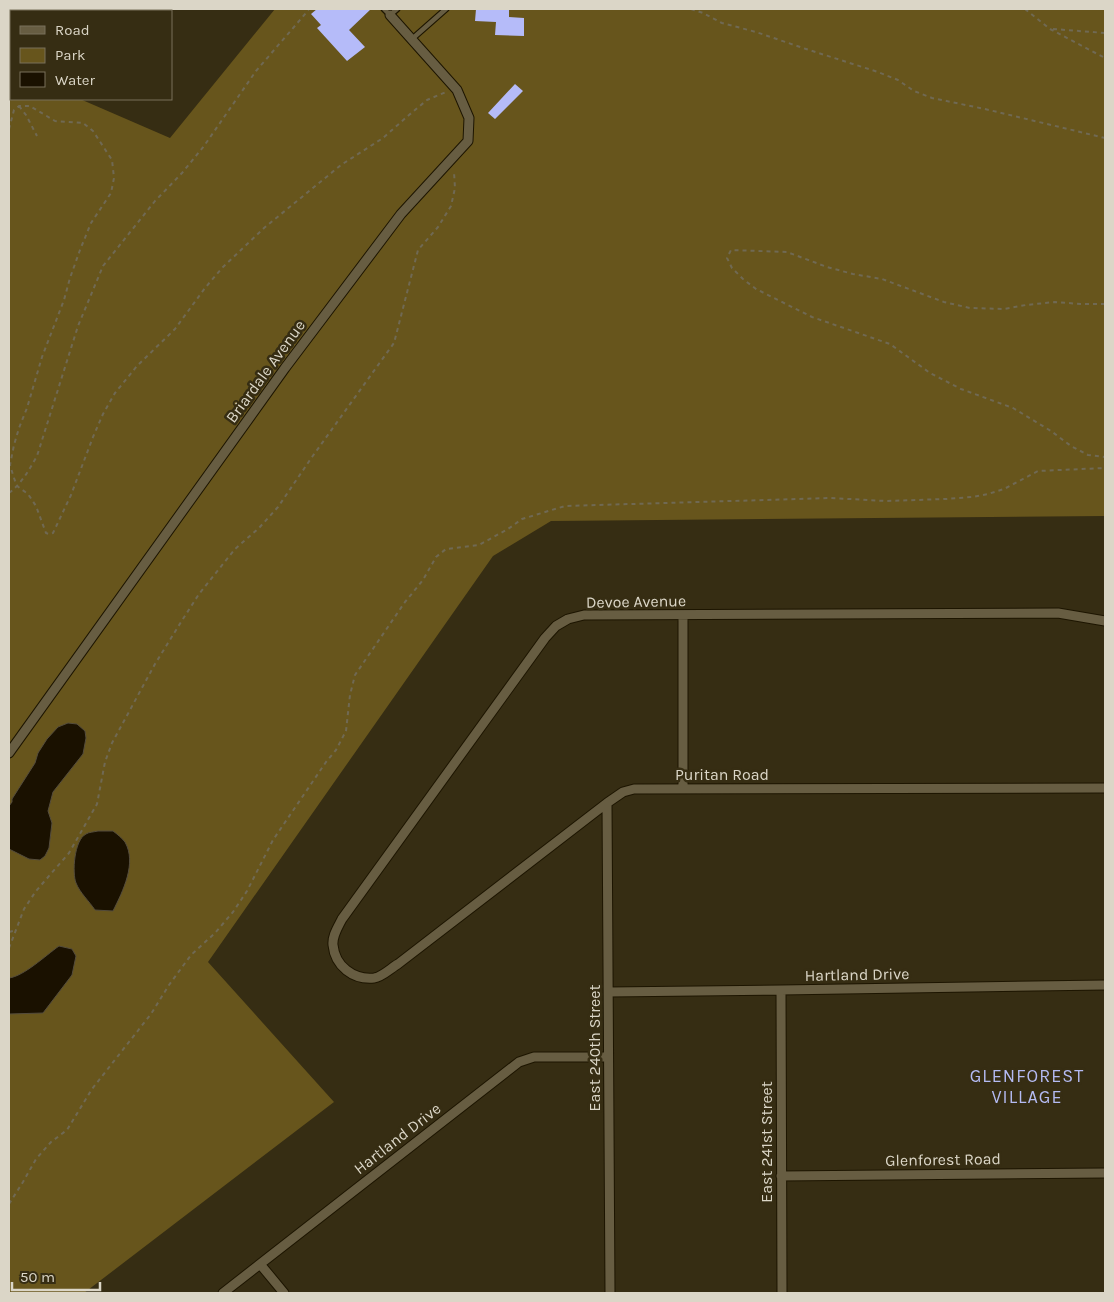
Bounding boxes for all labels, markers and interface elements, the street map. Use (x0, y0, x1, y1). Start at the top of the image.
legend (10, 10, 172, 100)
text: Road (55, 21, 90, 39)
text: Park (55, 46, 85, 64)
text: Water (55, 71, 96, 89)
street label: Briardale Avenue (222, 316, 309, 426)
street label: Devoe Avenue (586, 591, 686, 612)
street label: Puritan Road (675, 765, 769, 784)
street label: Hartland Drive (804, 964, 910, 985)
street label: East 240th Street (585, 984, 604, 1112)
district label: GLENFOREST VILLAGE (970, 1065, 1084, 1108)
street label: East 241st Street (757, 1081, 776, 1203)
street label: Hartland Drive (350, 1099, 444, 1178)
street label: Glenforest Road (885, 1149, 1001, 1170)
scale bar (12, 1260, 100, 1292)
text: 50 m (20, 1268, 55, 1286)

